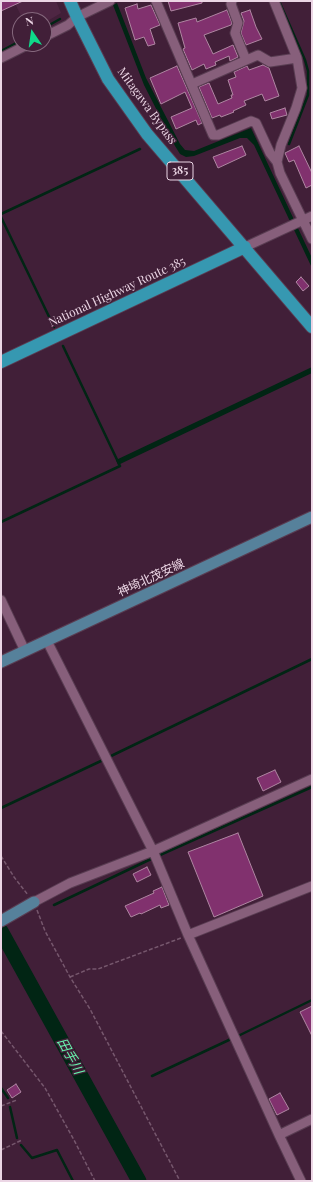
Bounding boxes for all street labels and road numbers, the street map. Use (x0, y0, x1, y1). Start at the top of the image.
street label: Mitagawa Bypass (114, 65, 180, 147)
road number: 385 (167, 162, 193, 180)
street label: National Highway Route 385 (46, 254, 188, 330)
street label: 神埼北茂安線 (115, 556, 187, 600)

